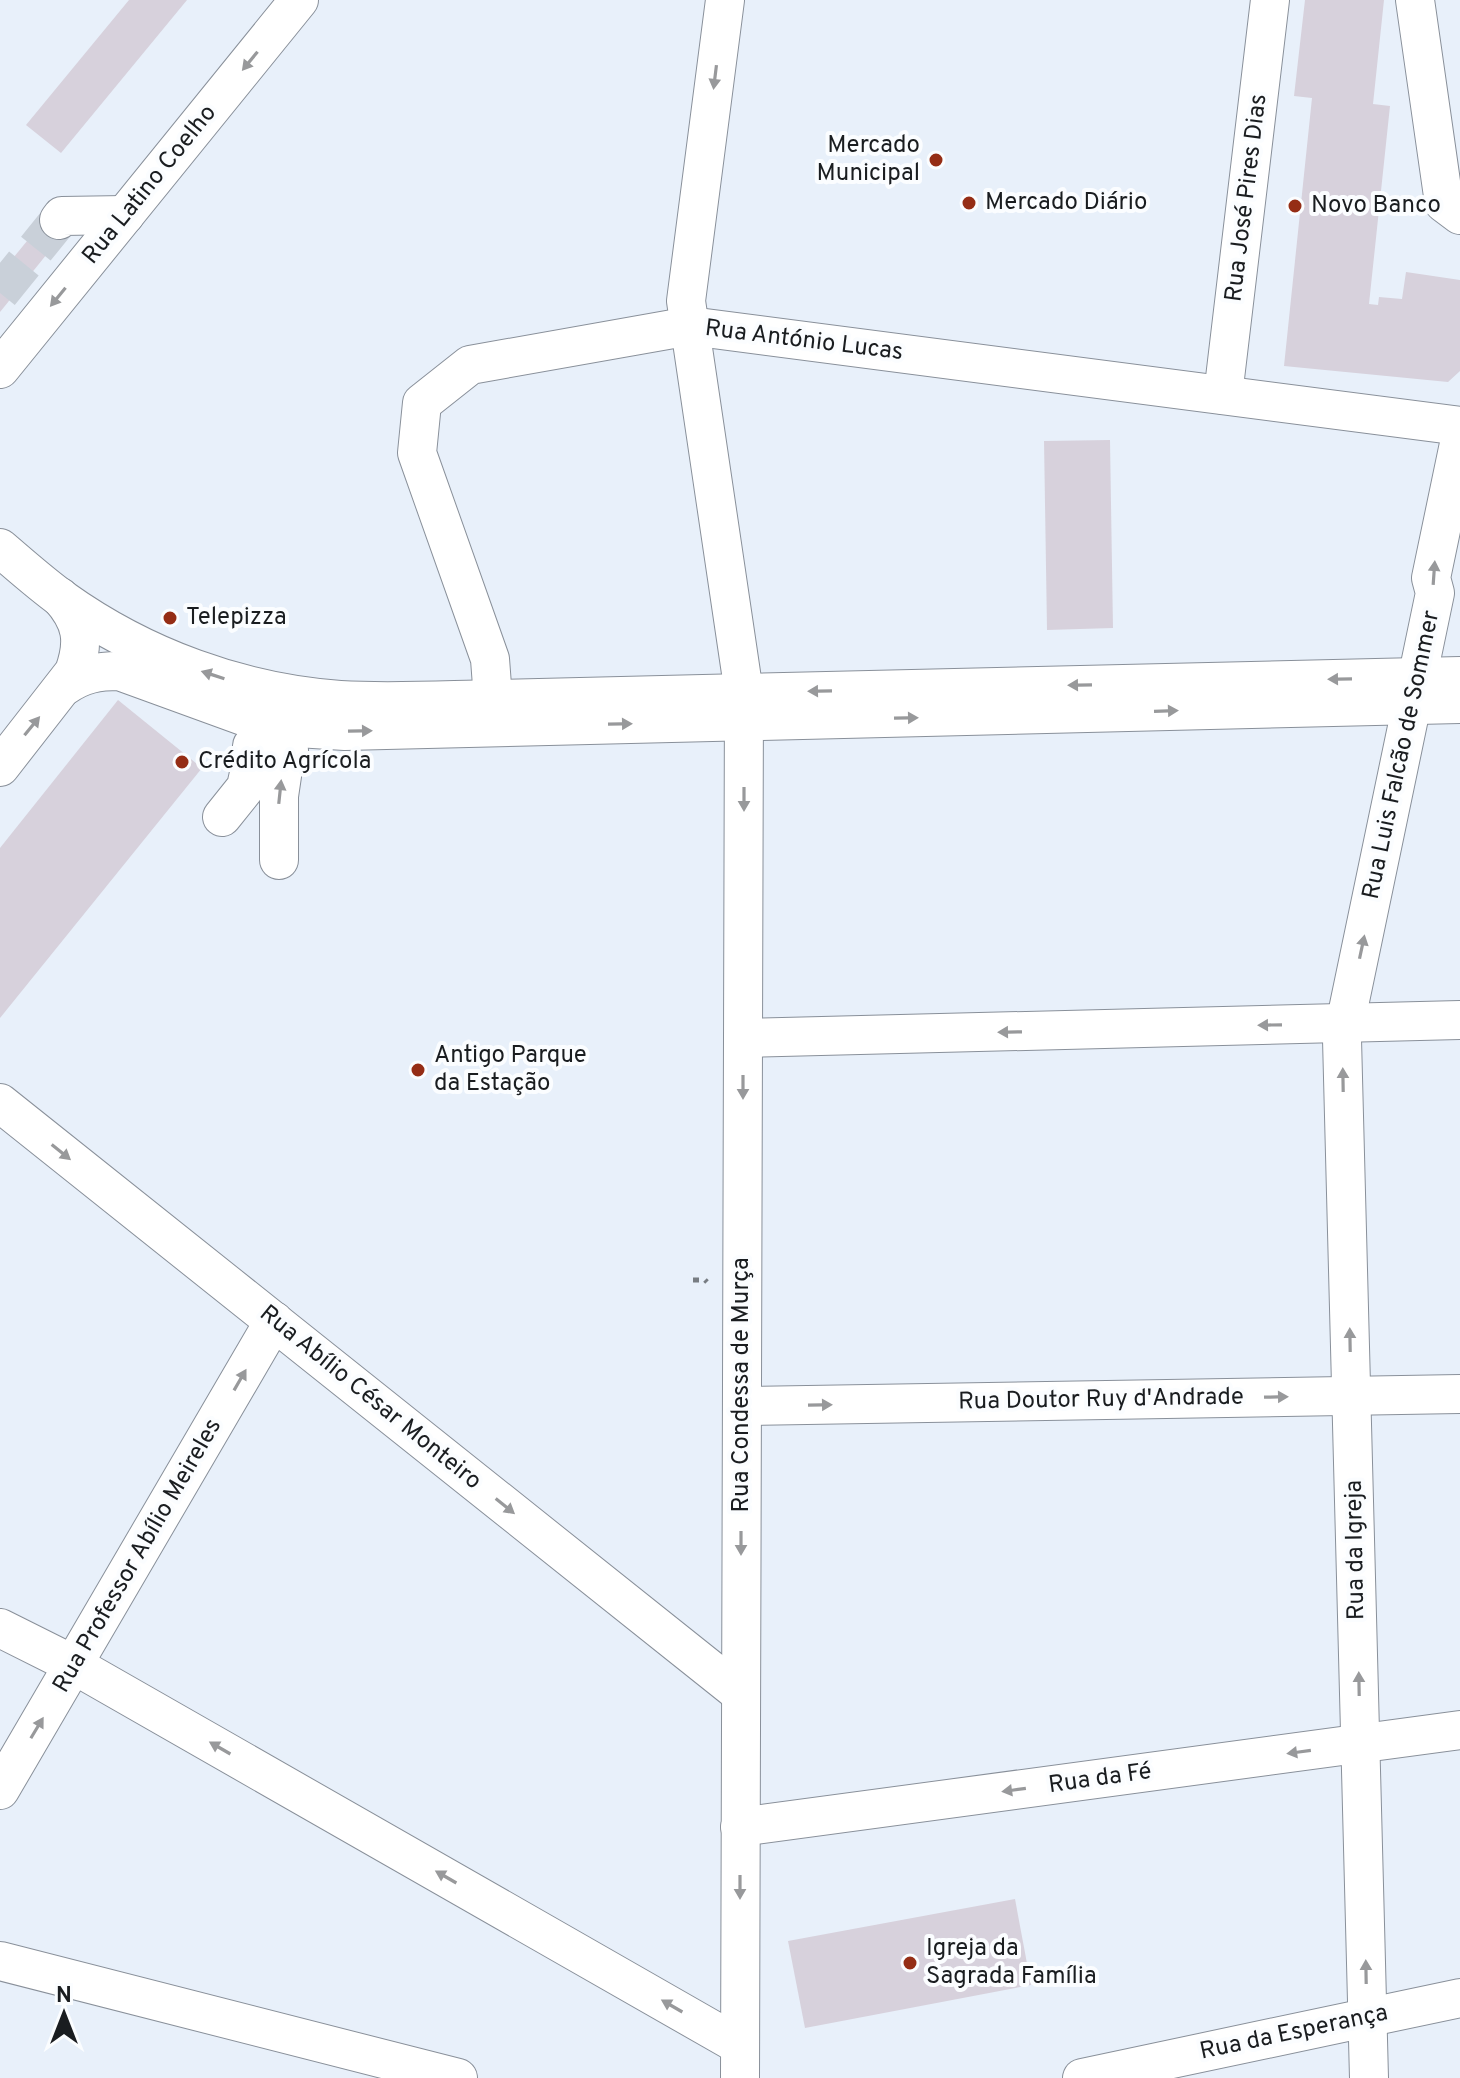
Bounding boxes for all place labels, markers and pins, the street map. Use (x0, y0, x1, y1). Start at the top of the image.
place label: Mercado Municipal (817, 131, 920, 189)
marker: Mercado Municipal (927, 151, 945, 169)
place label: Mercado Diário (985, 188, 1147, 218)
place label: Novo Banco (1311, 191, 1441, 221)
marker: Mercado Diário (960, 194, 978, 212)
marker: Novo Banco (1286, 197, 1304, 215)
place label: Telepizza (186, 603, 287, 633)
marker: Telepizza (161, 609, 179, 627)
place label: Crédito Agrícola (198, 747, 371, 777)
marker: Crédito Agrícola (173, 753, 191, 771)
place label: Antigo Parque da Estação (434, 1041, 587, 1099)
marker: Antigo Parque da Estação (409, 1061, 427, 1079)
place label: Igreja da Sagrada Família (926, 1934, 1097, 1992)
marker: Igreja da Sagrada Família (901, 1954, 919, 1972)

